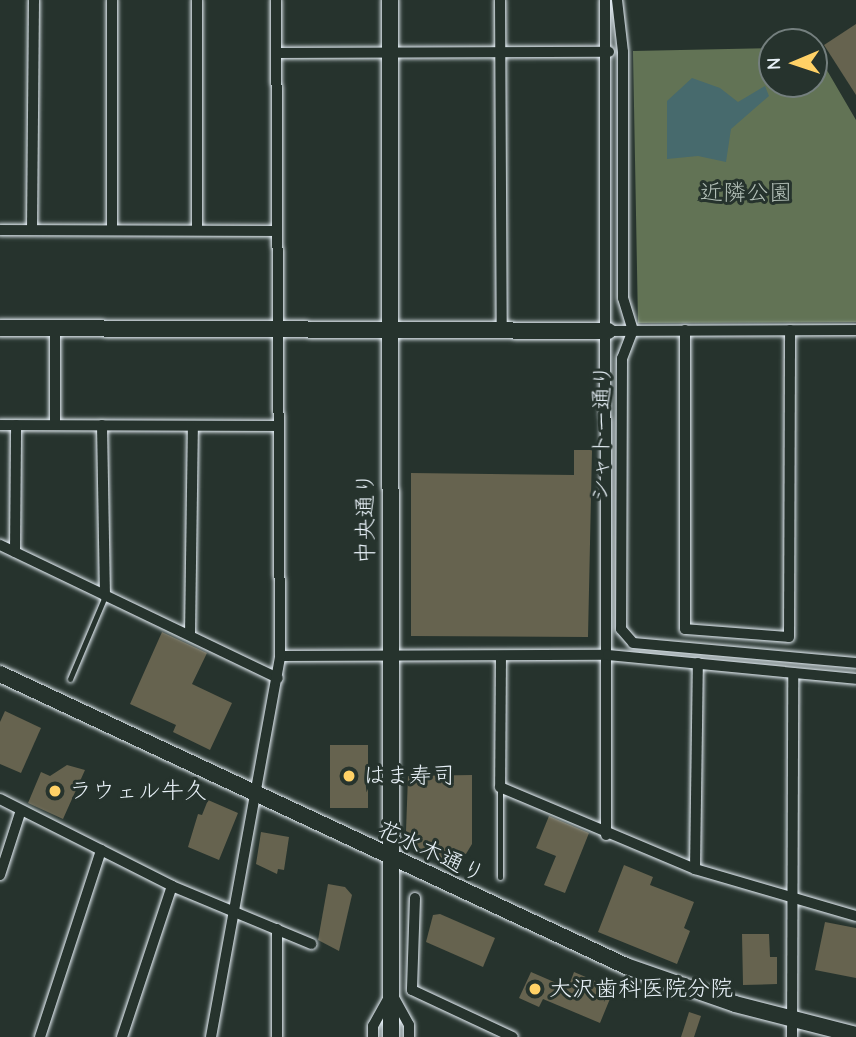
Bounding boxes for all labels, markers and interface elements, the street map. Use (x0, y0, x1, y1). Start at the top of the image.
north arrow (758, 28, 828, 98)
text: N (763, 57, 785, 70)
park label: 近隣公園 (700, 179, 792, 207)
street label: シャトー通り (587, 364, 617, 502)
street label: 中央通り (352, 472, 380, 564)
place label: はま寿司 (363, 762, 455, 790)
marker: はま寿司 (341, 768, 357, 784)
place label: ラウェル牛久 (69, 777, 207, 805)
marker: ラウェル牛久 (47, 783, 63, 799)
street label: 花水木通り (373, 815, 489, 889)
place label: 大沢歯科医院分院 (549, 975, 733, 1003)
marker: 大沢歯科医院分院 (527, 981, 543, 997)

